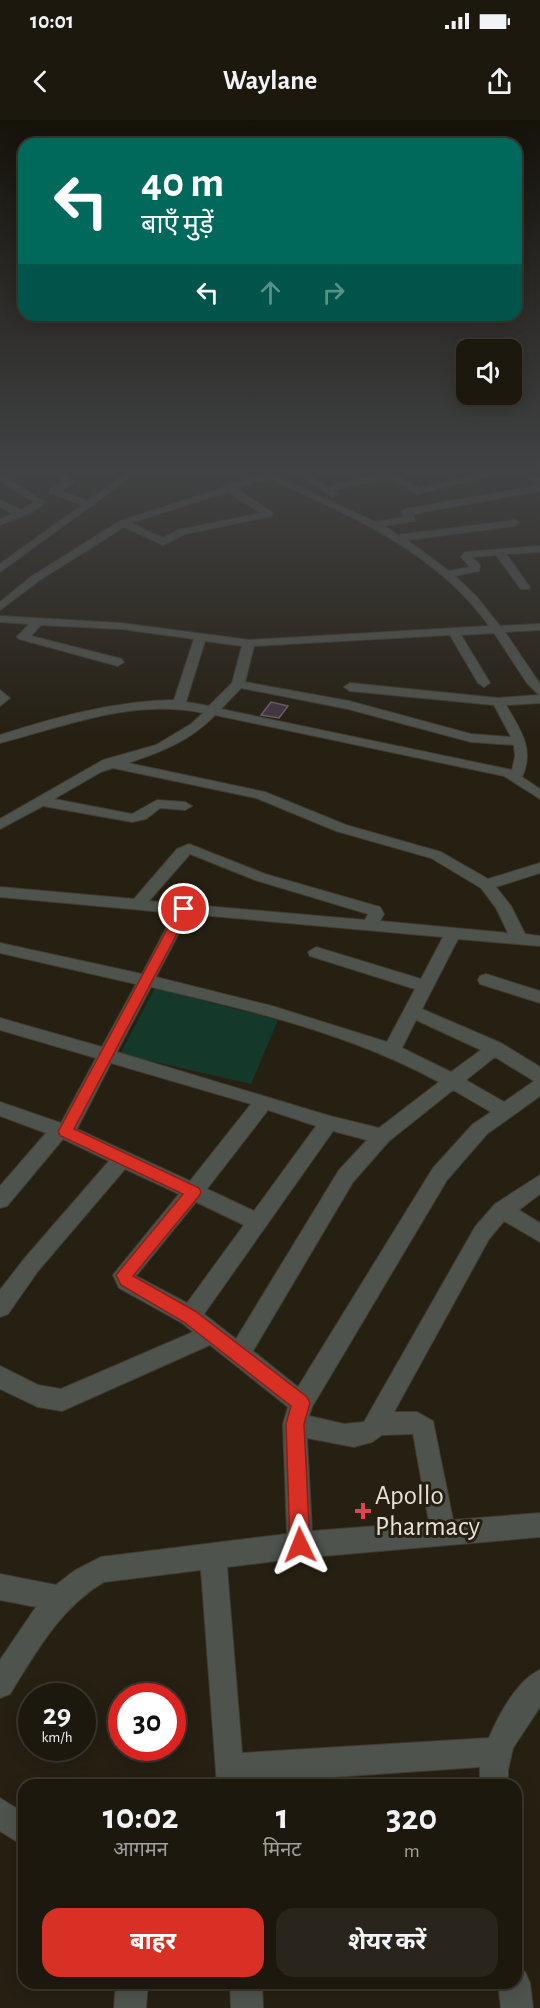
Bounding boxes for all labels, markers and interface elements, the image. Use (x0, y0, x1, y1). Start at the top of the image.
text: 10:01 (30, 10, 74, 32)
icon: back (24, 65, 57, 98)
icon: share (483, 65, 516, 98)
text: Waylane (223, 67, 317, 94)
icon: left (42, 162, 120, 240)
text: 40 m (141, 162, 224, 204)
text: बाएँ मुड़ें (141, 211, 213, 238)
icon: left (191, 276, 224, 309)
icon: ahead (254, 276, 287, 309)
icon: right (317, 276, 350, 309)
map controls (456, 339, 522, 405)
button: sound (456, 339, 522, 405)
pin (158, 883, 209, 934)
icon: arrive (167, 892, 200, 925)
place label: Apollo Pharmacy (375, 1482, 480, 1541)
marker: Apollo Pharmacy (356, 1504, 370, 1518)
position arrow (268, 1513, 332, 1577)
speed limit sign: 30 (108, 1683, 186, 1761)
text: 29 (43, 1700, 71, 1730)
text: km/h (42, 1730, 72, 1745)
text: 10:02 (103, 1799, 178, 1835)
text: 1 (276, 1799, 289, 1835)
text: 320 (386, 1800, 437, 1836)
text: आगमन (113, 1840, 168, 1860)
text: मिनट (263, 1840, 301, 1860)
text: m (404, 1841, 420, 1861)
button: बाहर (42, 1908, 264, 1977)
button: शेयर करें (276, 1908, 498, 1977)

